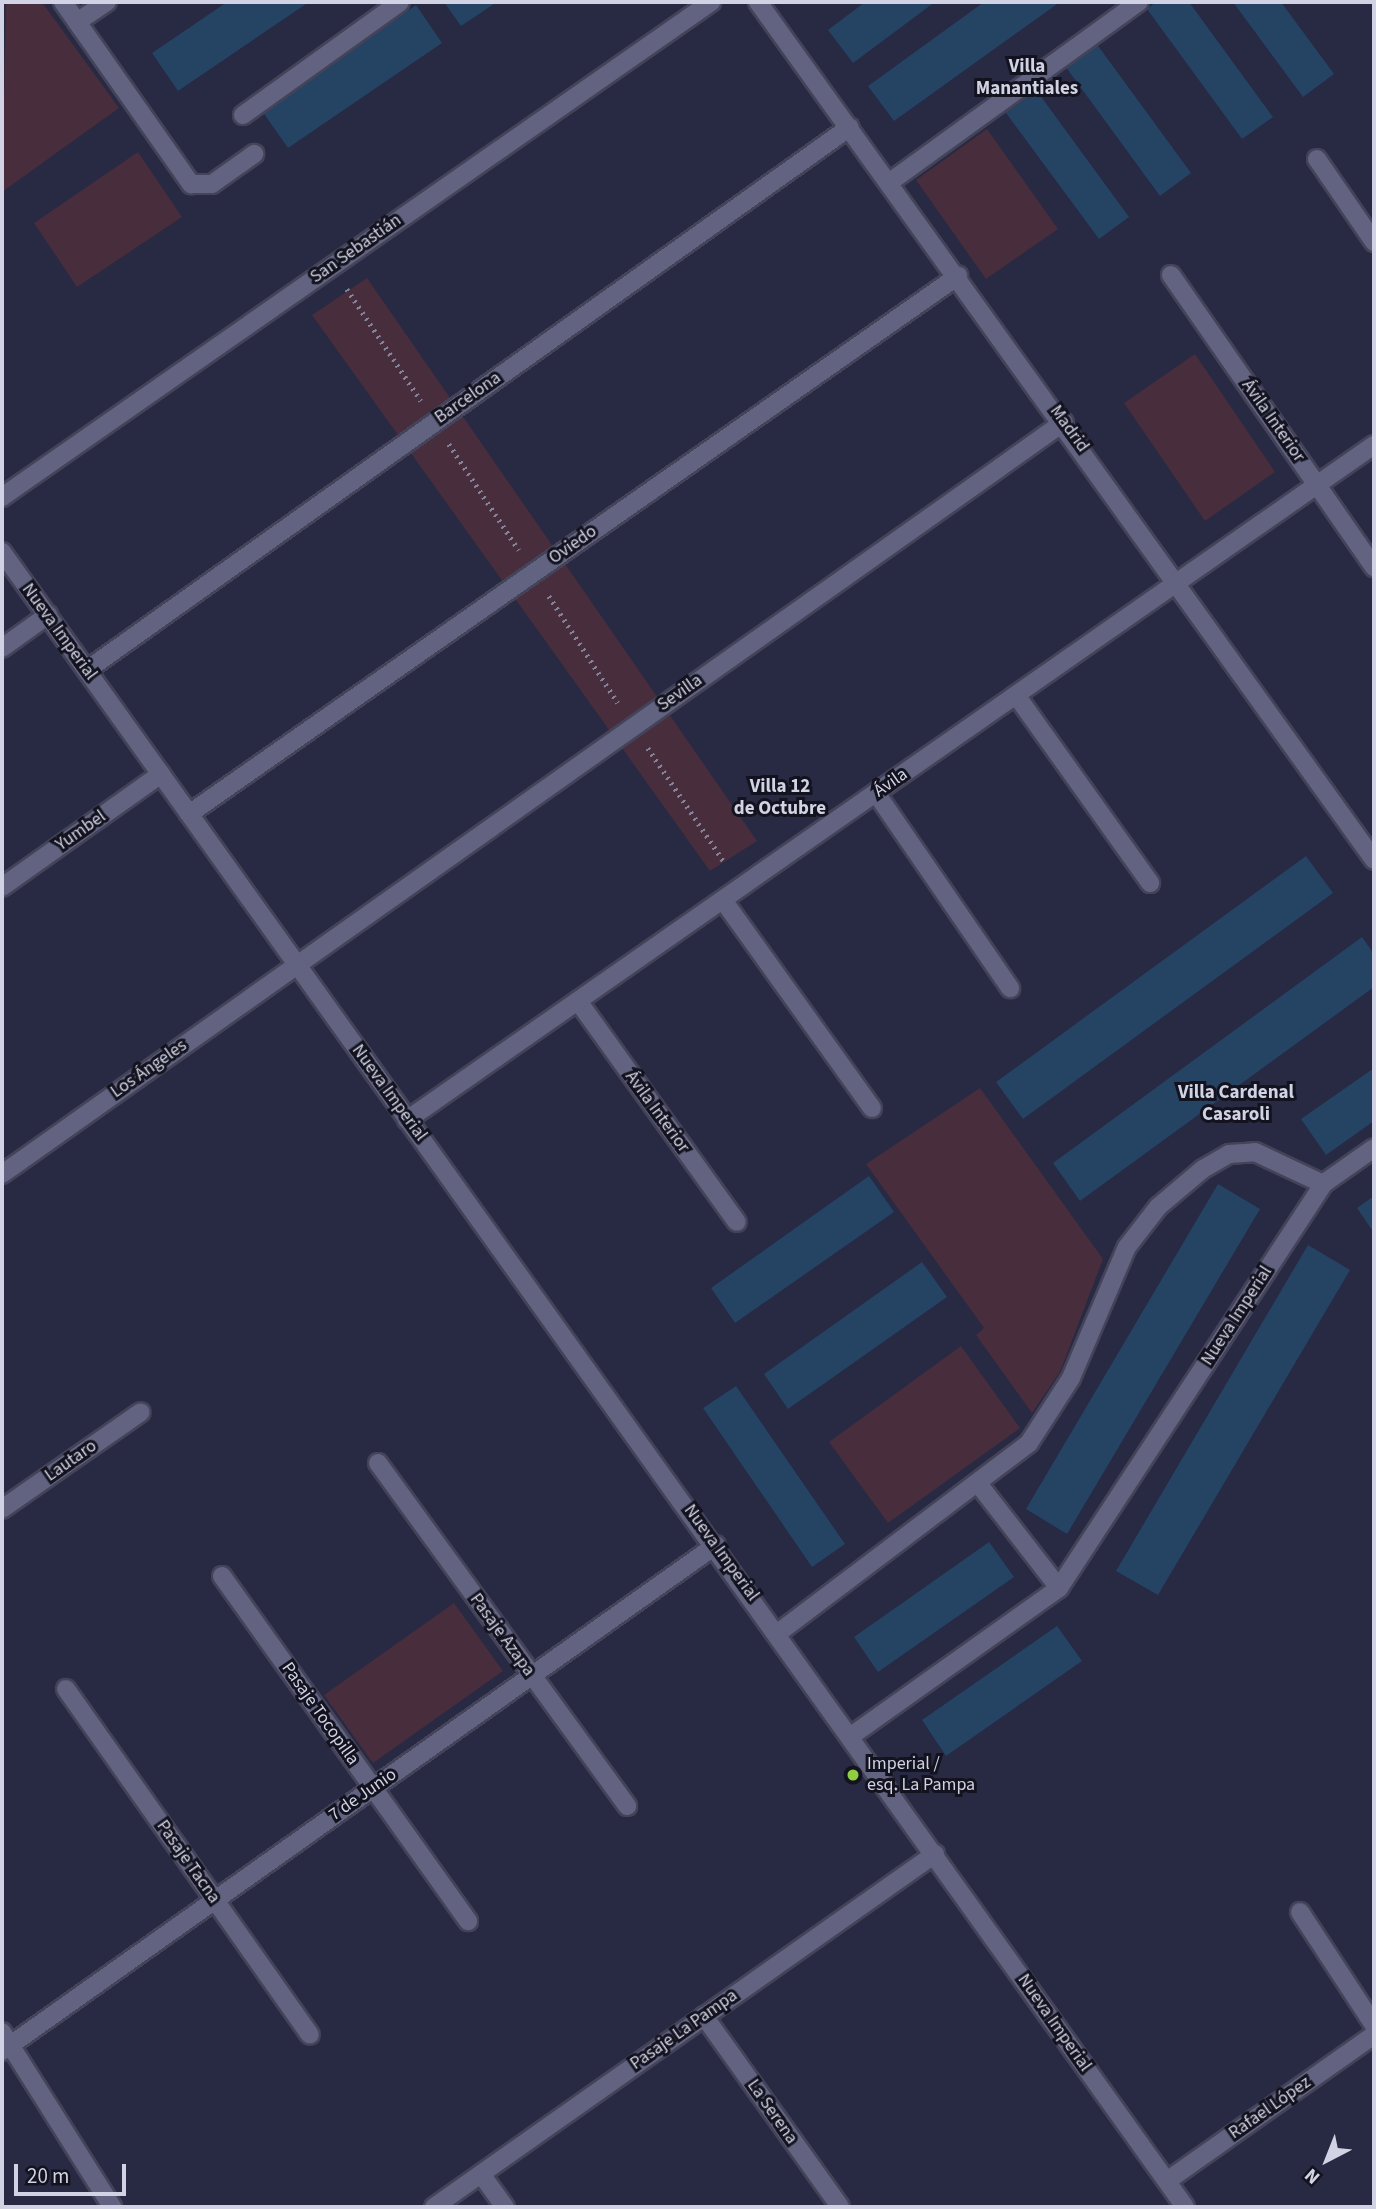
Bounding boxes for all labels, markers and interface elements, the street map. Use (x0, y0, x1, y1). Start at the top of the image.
district label: Villa Manantiales (976, 56, 1078, 100)
street label: San Sebastián (306, 210, 406, 288)
street label: Barcelona (431, 367, 505, 429)
street label: Ávila Interior (1237, 376, 1309, 466)
street label: Madrid (1045, 401, 1093, 457)
street label: Oviedo (545, 521, 601, 569)
street label: Nueva Imperial (17, 580, 101, 684)
street label: Sevilla (653, 670, 707, 716)
street label: Ávila (870, 764, 912, 802)
district label: Villa 12 de Octubre (734, 776, 826, 820)
street label: Yumbel (52, 806, 110, 856)
street label: Los Ángeles (107, 1035, 191, 1103)
street label: Nueva Imperial (347, 1041, 431, 1145)
street label: Ávila Interior (620, 1067, 694, 1157)
district label: Villa Cardenal Casaroli (1178, 1082, 1294, 1126)
street label: Nueva Imperial (1197, 1262, 1277, 1370)
street label: Lautaro (41, 1435, 101, 1487)
street label: Nueva Imperial (679, 1501, 763, 1605)
street label: Pasaje Azapa (465, 1589, 539, 1681)
street label: Pasaje Tocopilla (277, 1658, 363, 1770)
place label: Imperial / esq. La Pampa (867, 1754, 975, 1796)
street label: 7 de Junio (325, 1764, 401, 1826)
marker: Imperial / esq. La Pampa (845, 1767, 861, 1783)
street label: Pasaje Tacna (151, 1816, 225, 1908)
street label: Nueva Imperial (1012, 1970, 1096, 2076)
street label: Pasaje La Pampa (626, 1985, 742, 2075)
street label: Rafael López (1225, 2072, 1315, 2144)
street label: La Serena (742, 2076, 802, 2148)
north arrow (1292, 2125, 1362, 2195)
scale bar (18, 2150, 130, 2194)
text: 20 m (27, 2161, 69, 2191)
text: N (1299, 2162, 1326, 2190)

